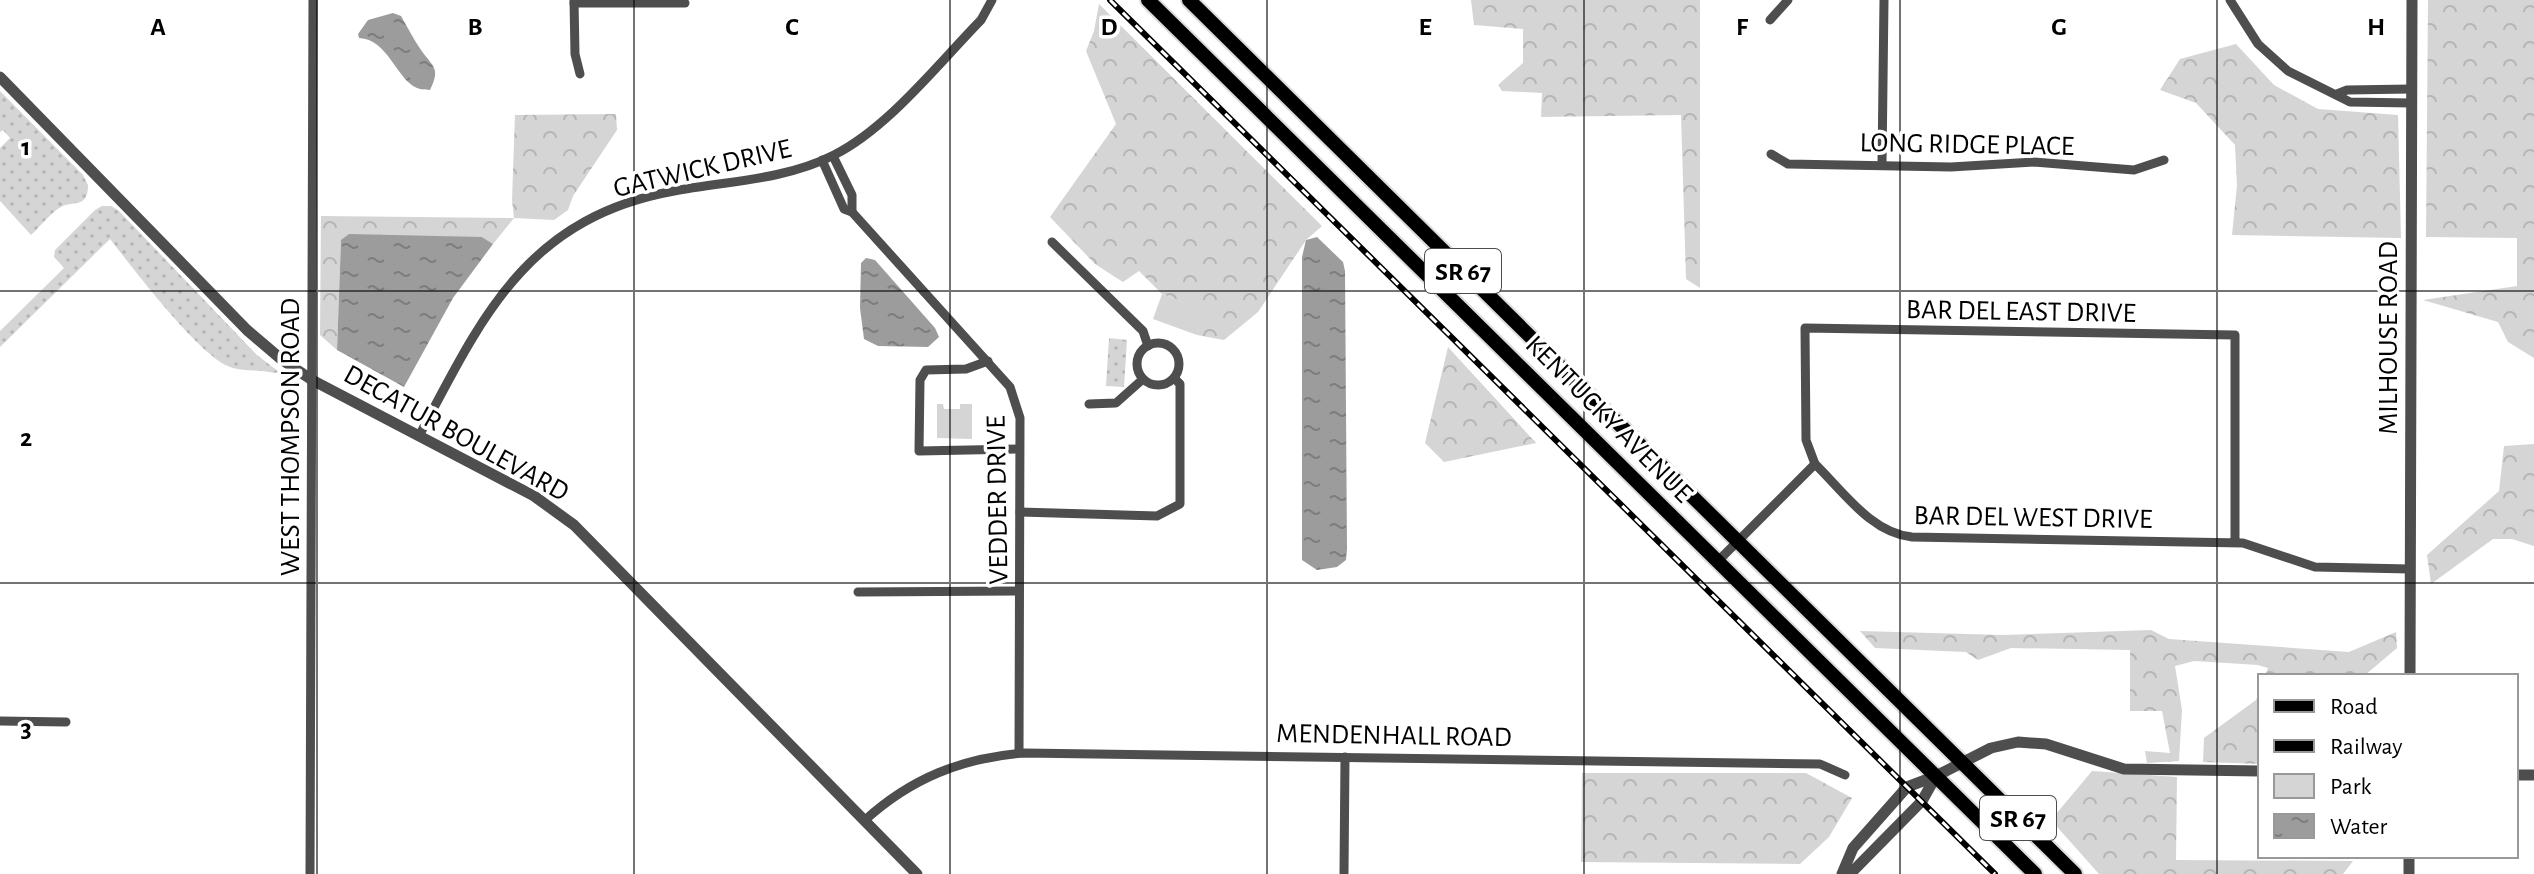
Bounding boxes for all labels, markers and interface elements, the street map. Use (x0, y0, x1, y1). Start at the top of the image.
text: A (150, 14, 166, 40)
text: B (467, 14, 483, 40)
text: C (785, 14, 799, 40)
text: D (1100, 14, 1118, 40)
text: E (1418, 14, 1432, 40)
text: F (1736, 14, 1749, 40)
text: G (2051, 14, 2067, 40)
text: H (2367, 14, 2385, 40)
street label: LONG RIDGE PLACE (1859, 129, 2075, 161)
text: 1 (21, 134, 31, 160)
street label: GATWICK DRIVE (611, 135, 794, 203)
street label: MILHOUSE ROAD (2375, 241, 2403, 435)
road number: SR 67 (1425, 249, 1501, 293)
street label: BAR DEL EAST DRIVE (1906, 296, 2136, 328)
street label: WEST THOMPSON ROAD (277, 298, 305, 576)
street label: KENTUCKY AVENUE (1520, 331, 1697, 508)
street label: DECATUR BOULEVARD (339, 360, 573, 507)
street label: VEDDER DRIVE (983, 415, 1013, 585)
text: 2 (20, 425, 32, 451)
street label: BAR DEL WEST DRIVE (1913, 502, 2153, 534)
legend (2258, 674, 2518, 858)
text: Road (2330, 695, 2378, 719)
text: 3 (20, 716, 32, 742)
street label: MENDENHALL ROAD (1276, 720, 1512, 752)
text: Railway (2330, 735, 2402, 759)
text: Park (2330, 775, 2371, 799)
road number: SR 67 (1980, 796, 2056, 840)
text: Water (2330, 815, 2388, 839)

